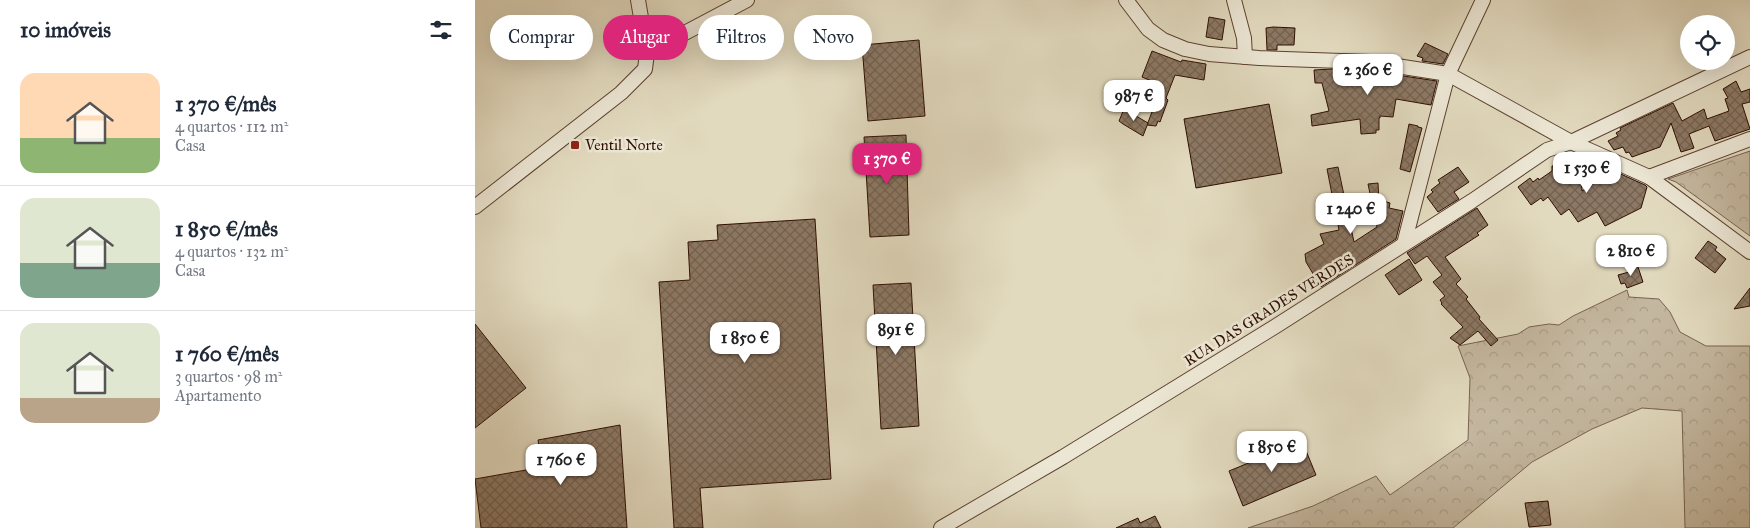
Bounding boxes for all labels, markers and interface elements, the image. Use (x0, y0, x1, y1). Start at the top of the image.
chip: Comprar (490, 15, 593, 60)
chip: Alugar (603, 15, 688, 60)
chip: Filtros (698, 15, 784, 60)
chip: Novo (794, 15, 872, 60)
map controls (1680, 15, 1735, 70)
button: locate (1680, 15, 1735, 70)
icon: filters (427, 16, 455, 44)
text: 10 imóveis (20, 17, 111, 43)
pin: 2 360 € (1322, 54, 1414, 96)
text: 2 360 € (1344, 60, 1392, 79)
pin: 987 € (1099, 80, 1169, 122)
text: 987 € (1115, 86, 1153, 105)
text: 1 370 €/mês (175, 91, 277, 117)
icon: home (60, 93, 120, 153)
text: 4 quartos · 112 m² (175, 117, 288, 136)
text: Casa (175, 136, 205, 155)
place label: Ventil Norte (584, 136, 663, 154)
marker: Ventil Norte (569, 139, 581, 151)
pin: 1 370 € (841, 142, 933, 185)
text: 1 370 € (863, 149, 911, 168)
pin: 1 530 € (1541, 152, 1633, 194)
text: 1 530 € (1564, 158, 1610, 177)
pin: 1 240 € (1305, 192, 1397, 235)
text: 1 240 € (1326, 199, 1376, 218)
text: 1 850 €/mês (175, 216, 278, 242)
icon: home (60, 218, 120, 278)
pin: 2 810 € (1585, 234, 1677, 277)
text: 2 810 € (1607, 241, 1655, 260)
text: 4 quartos · 132 m² (175, 242, 289, 261)
street label: RUA DAS GRADES VERDES (1181, 250, 1357, 370)
text: Casa (175, 261, 205, 280)
pin: 891 € (861, 314, 931, 356)
text: 891 € (878, 320, 914, 339)
pin: 1 850 € (699, 322, 791, 364)
text: 1 850 € (721, 328, 769, 347)
text: 1 760 €/mês (175, 341, 279, 367)
icon: home (60, 343, 120, 403)
text: 3 quartos · 98 m² (175, 367, 283, 386)
text: Apartamento (175, 386, 261, 405)
pin: 1 850 € (1226, 430, 1318, 473)
text: 1 850 € (1248, 437, 1296, 456)
pin: 1 760 € (515, 444, 607, 486)
text: 1 760 € (537, 450, 585, 469)

